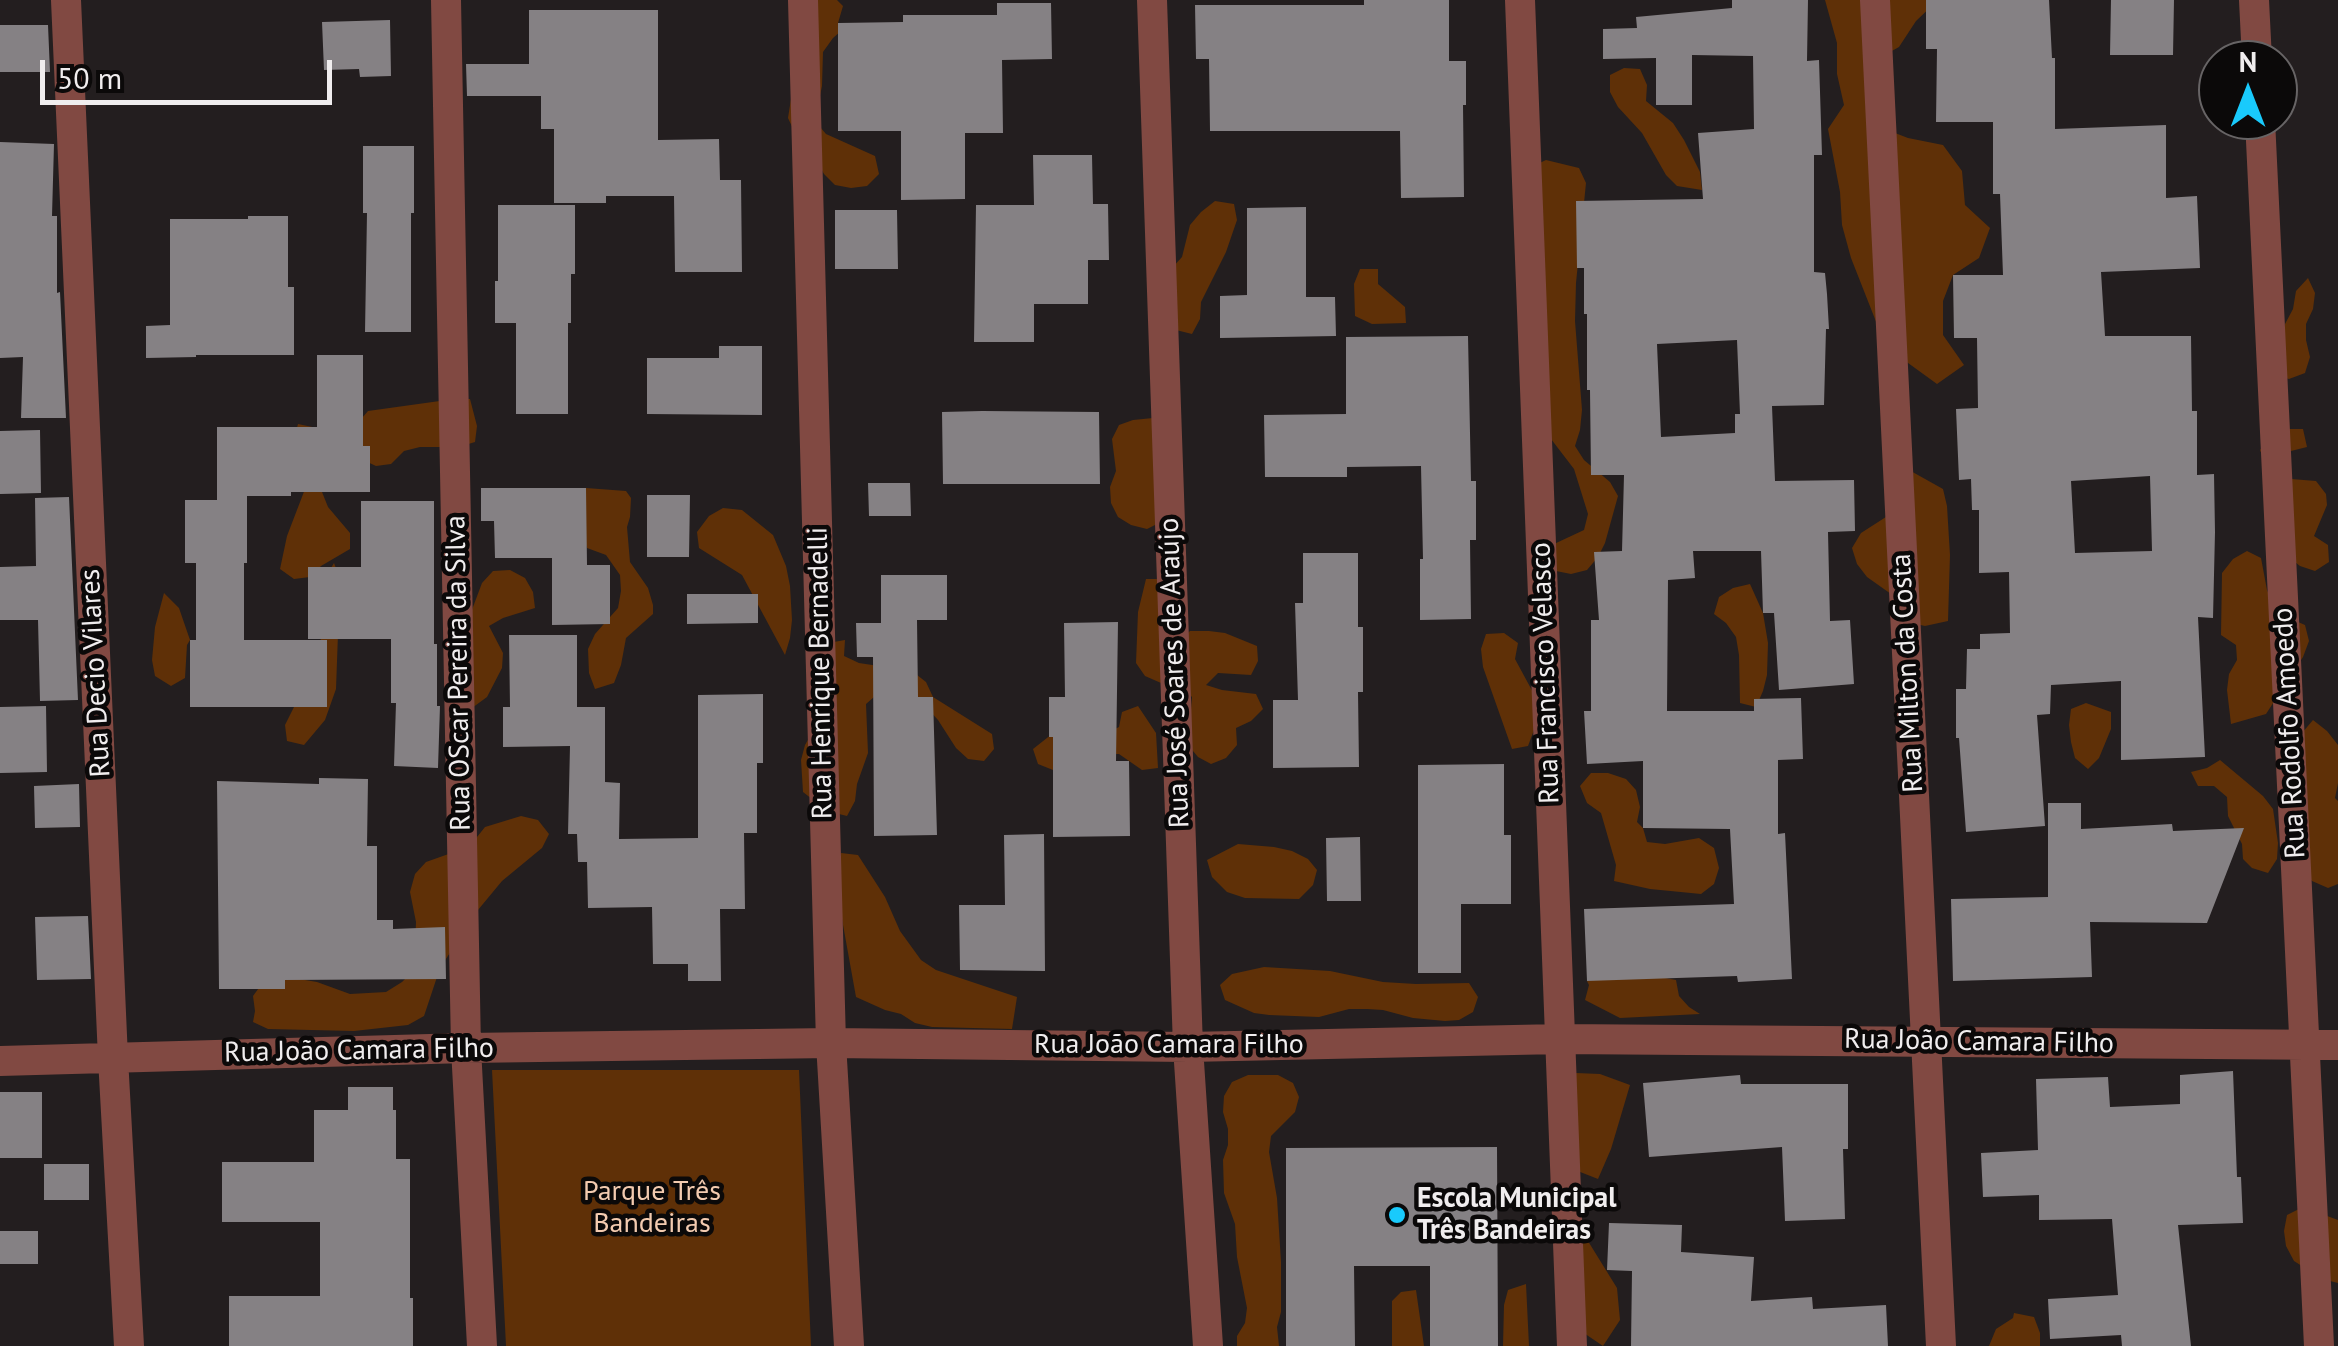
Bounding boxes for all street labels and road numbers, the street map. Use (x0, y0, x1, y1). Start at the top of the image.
street label: Rua OScar Pereira da Silva (439, 515, 479, 831)
street label: Rua José Soares de Araújo (1153, 517, 1197, 829)
street label: Rua Henrique Bernadelli (802, 526, 840, 820)
street label: Rua Francisco Velasco (1525, 542, 1567, 804)
street label: Rua Milton da Costa (1885, 553, 1931, 793)
street label: Rua Decio Vilares (74, 568, 118, 778)
street label: Rua Rodolfo Amoedo (2267, 607, 2313, 859)
street label: Rua João Camara Filho (1844, 1023, 2114, 1061)
street label: Rua João Camara Filho (1034, 1028, 1304, 1062)
street label: Rua João Camara Filho (224, 1032, 494, 1070)

